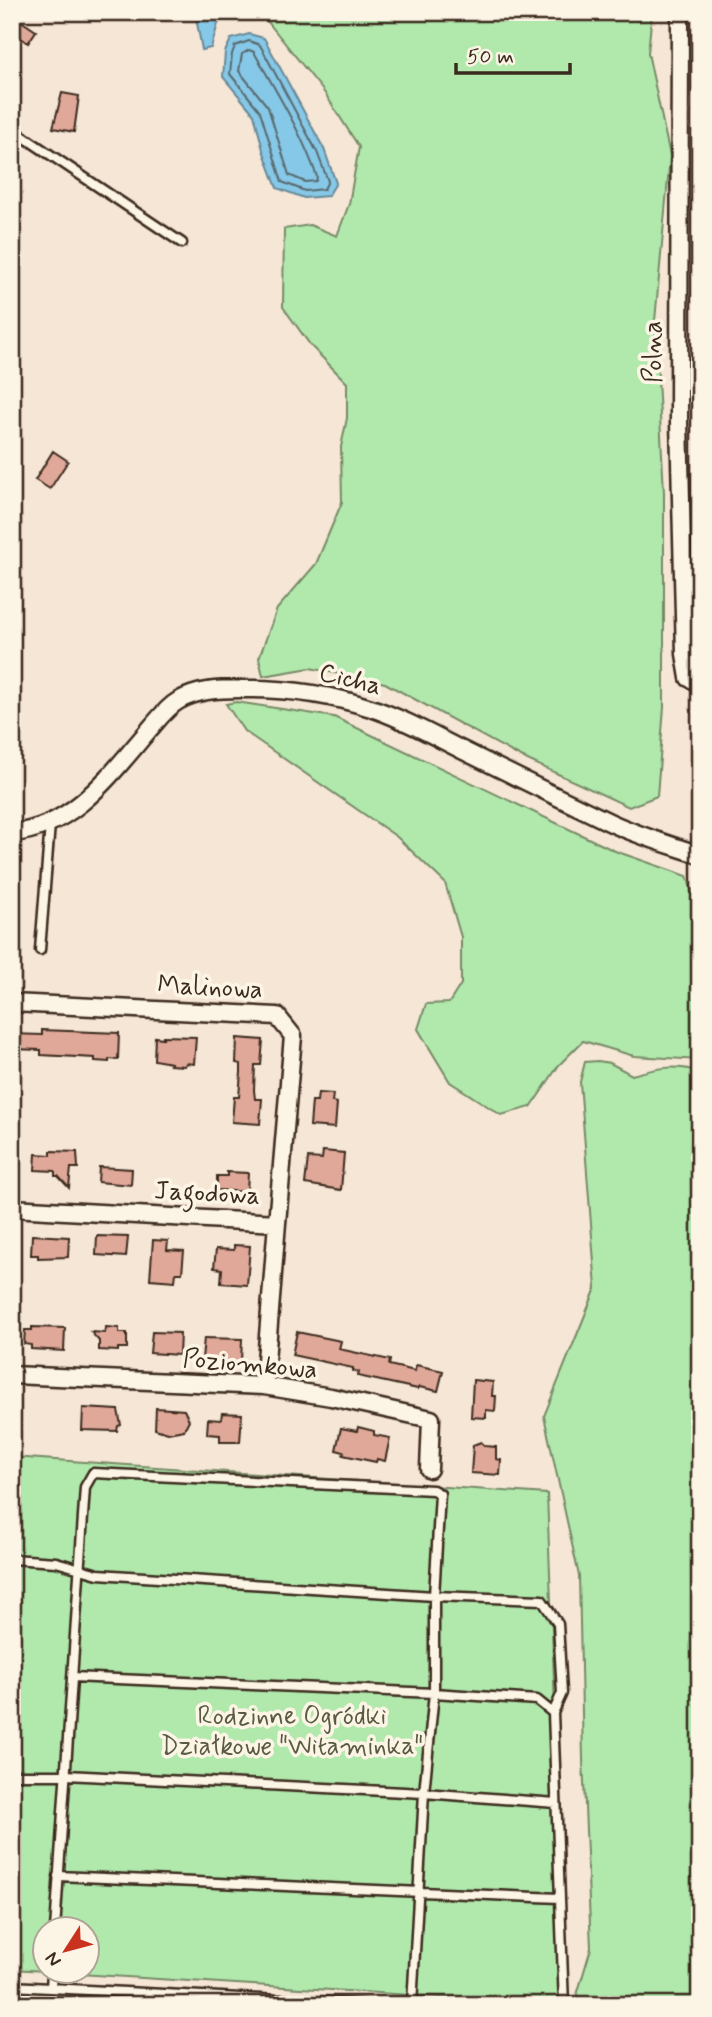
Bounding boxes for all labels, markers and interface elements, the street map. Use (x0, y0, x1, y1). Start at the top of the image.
scale bar (456, 32, 570, 76)
text: 50 m (467, 43, 514, 71)
street label: Polna (637, 321, 671, 383)
street label: Cicha (315, 656, 385, 704)
street label: Malinowa (157, 968, 263, 1008)
street label: Jagodowa (153, 1174, 261, 1217)
street label: Poziomkowa (181, 1342, 319, 1388)
park label: Rodzinne Ogródki Działkowe "Witaminka" (161, 1700, 423, 1764)
north arrow (32, 1916, 102, 1986)
text: N (40, 1947, 67, 1972)

